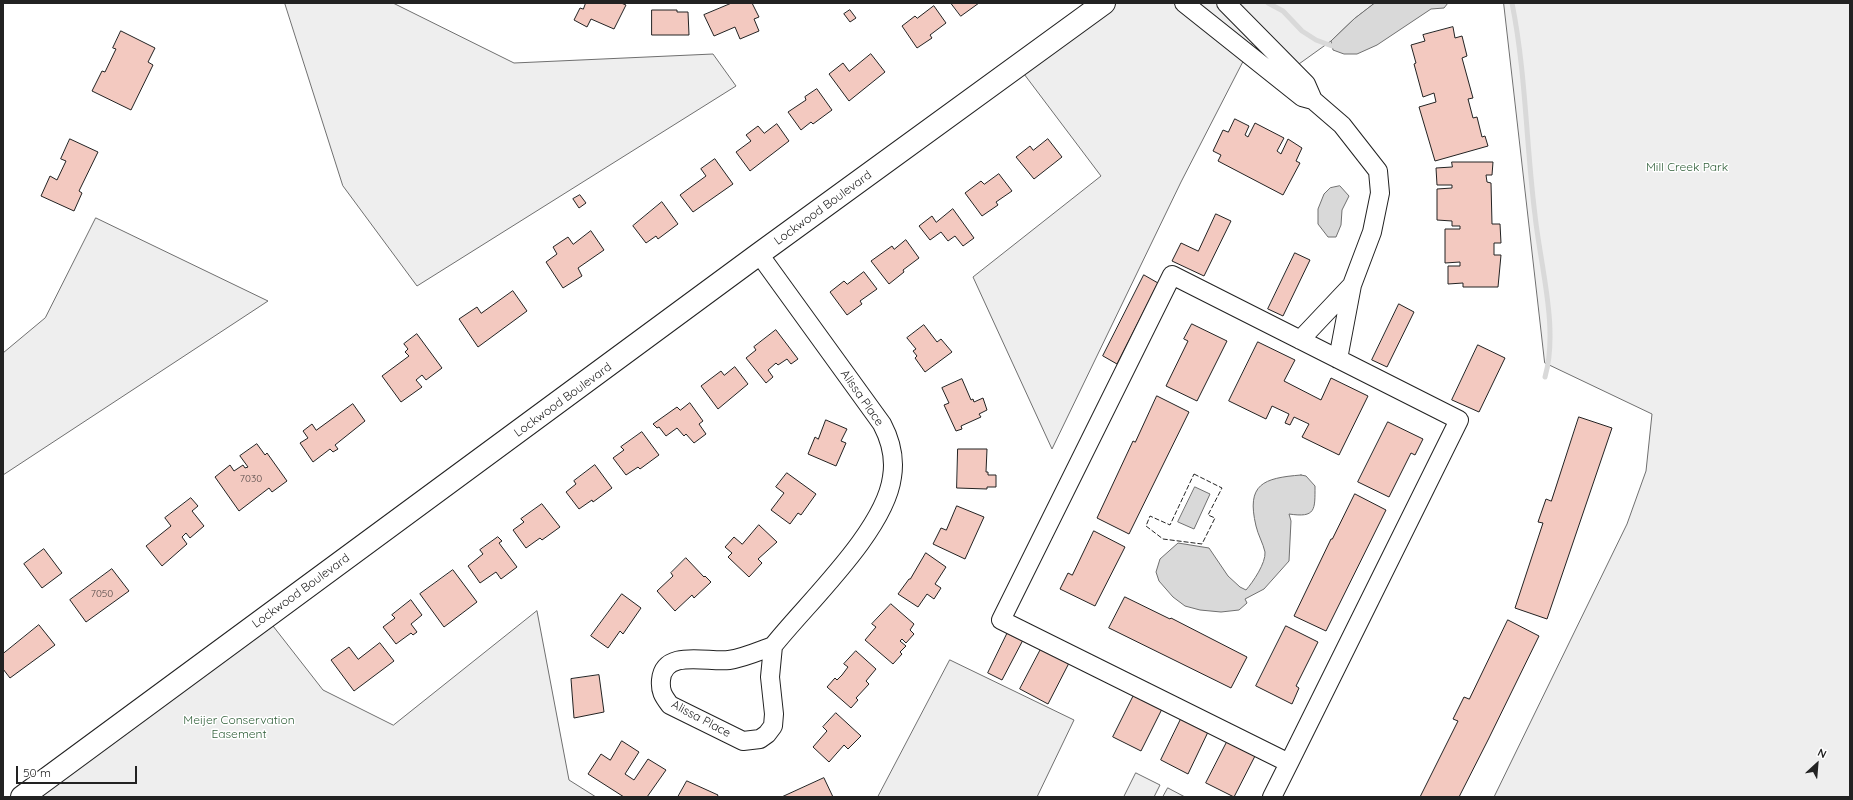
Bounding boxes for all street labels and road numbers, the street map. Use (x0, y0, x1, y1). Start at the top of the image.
street label: Lockwood Boulevard (772, 168, 874, 248)
street label: Lockwood Boulevard (512, 360, 614, 440)
street label: Alissa Place (837, 367, 887, 429)
street label: Lockwood Boulevard (250, 551, 352, 631)
street label: Alissa Place (669, 697, 733, 741)

